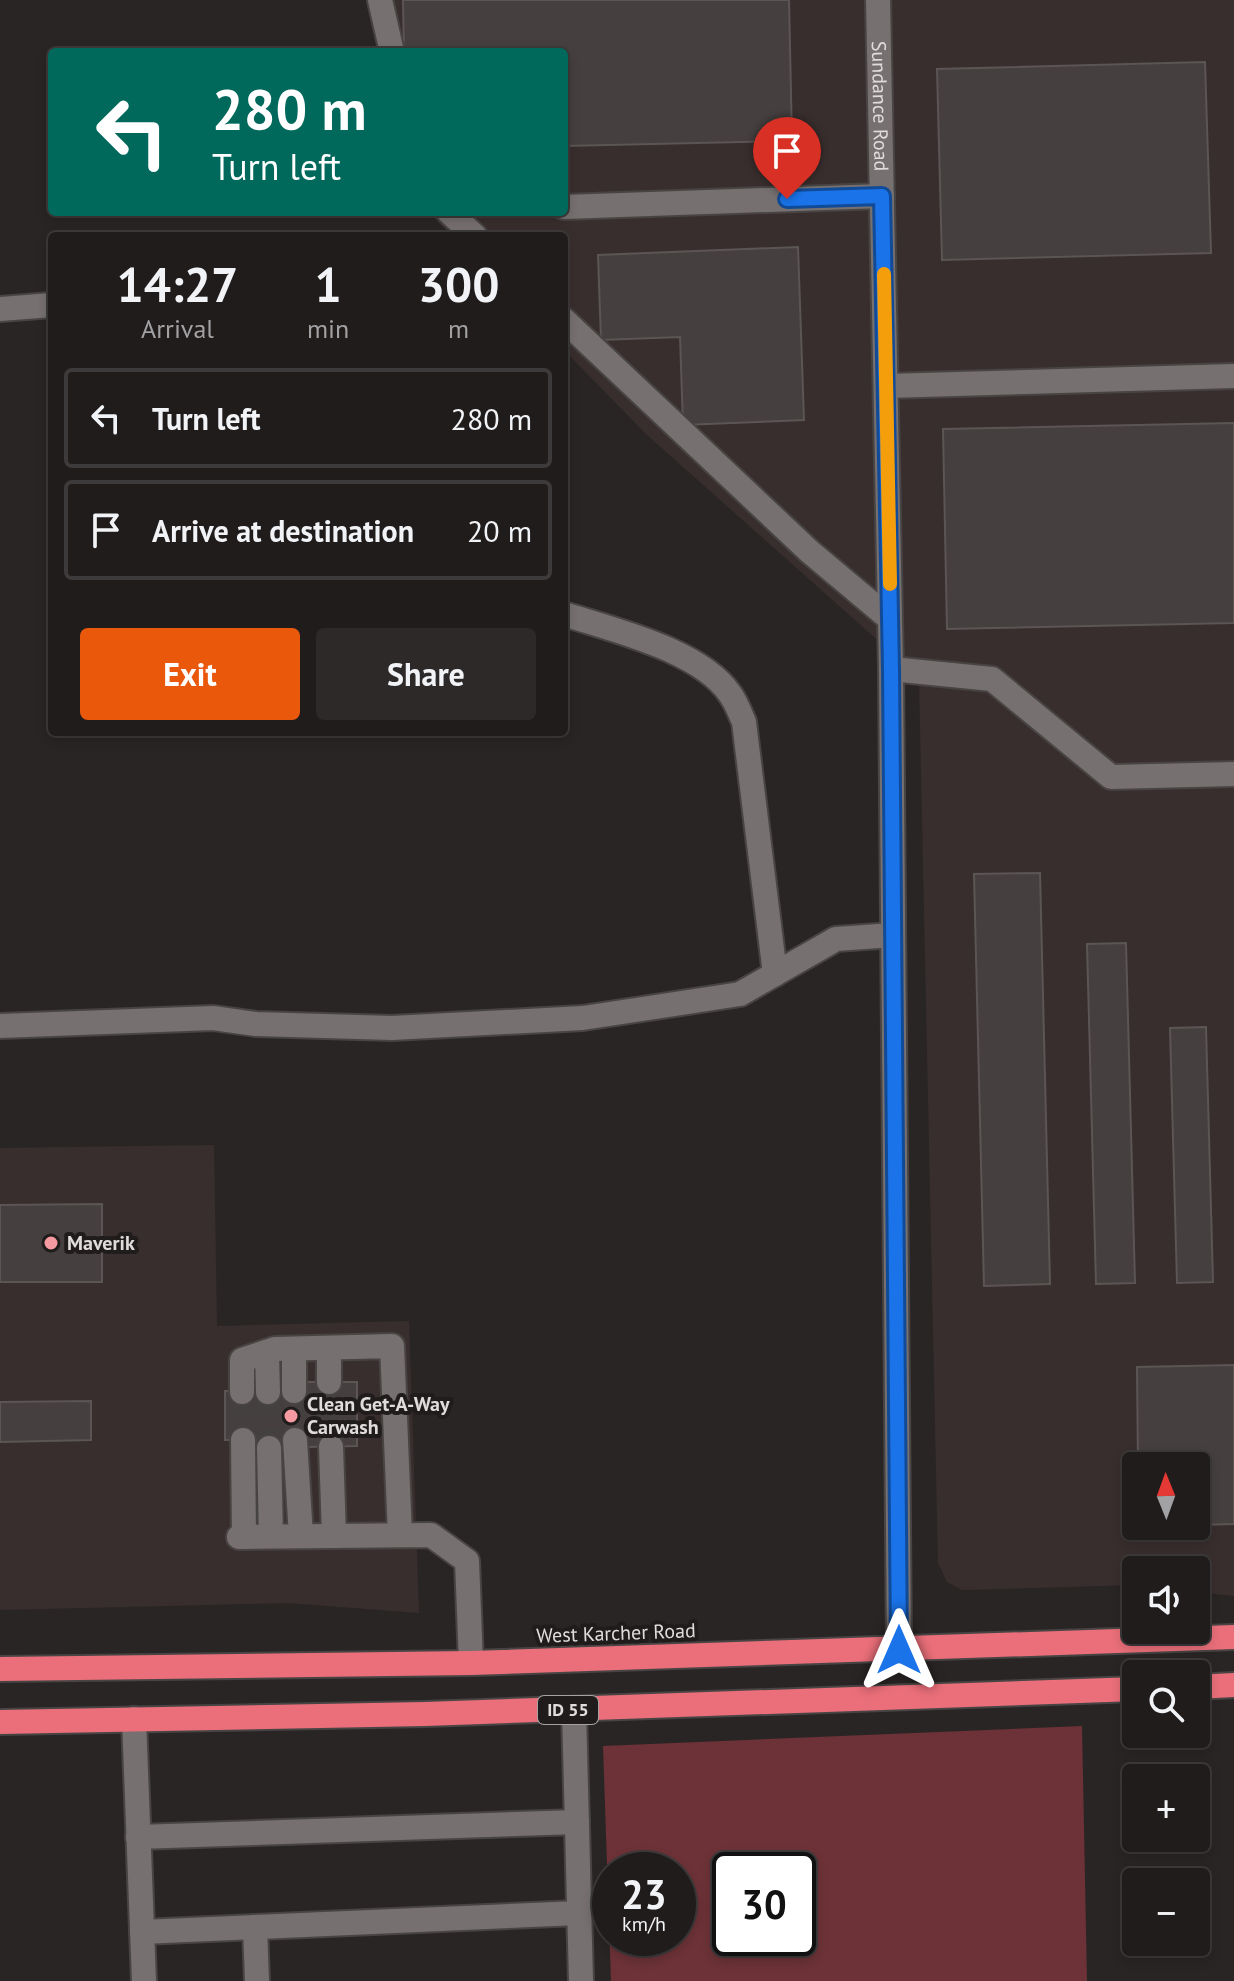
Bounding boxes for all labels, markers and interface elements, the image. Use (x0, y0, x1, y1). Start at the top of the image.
street label: Sundance Road (866, 41, 894, 171)
text: 280 m (212, 73, 367, 145)
icon: left (80, 80, 184, 184)
pin (753, 117, 821, 199)
icon: arrive (765, 129, 809, 173)
text: Turn left (212, 143, 341, 190)
text: 14:27 (117, 253, 238, 315)
text: 1 (314, 253, 342, 315)
text: 300 (418, 253, 499, 315)
text: Arrival (141, 312, 214, 345)
text: min (307, 312, 349, 345)
text: m (448, 312, 469, 345)
icon: left (84, 396, 128, 440)
text: Turn left (152, 399, 260, 438)
text: 280 m (451, 399, 532, 438)
icon: arrive (84, 508, 128, 552)
text: Arrive at destination (152, 511, 414, 550)
text: 20 m (467, 511, 532, 550)
button: Exit (80, 628, 300, 720)
button: Share (316, 628, 536, 720)
place label: Maverik (67, 1230, 135, 1256)
marker: Maverik (42, 1234, 60, 1252)
place label: Clean Get-A-Way Carwash (307, 1391, 450, 1440)
marker: Clean Get-A-Way Carwash (282, 1407, 300, 1425)
north arrow (1122, 1452, 1210, 1540)
map controls (1122, 1452, 1210, 1956)
button: sound (1122, 1556, 1210, 1644)
position arrow (857, 1608, 941, 1692)
street label: West Karcher Road (536, 1617, 696, 1649)
button: search (1122, 1660, 1210, 1748)
road number: ID 55 (538, 1696, 598, 1724)
button: + (1122, 1764, 1210, 1852)
speed limit sign: 30 (712, 1852, 816, 1956)
text: 23 (621, 1868, 667, 1920)
button: − (1122, 1868, 1210, 1956)
text: km/h (622, 1911, 666, 1937)

